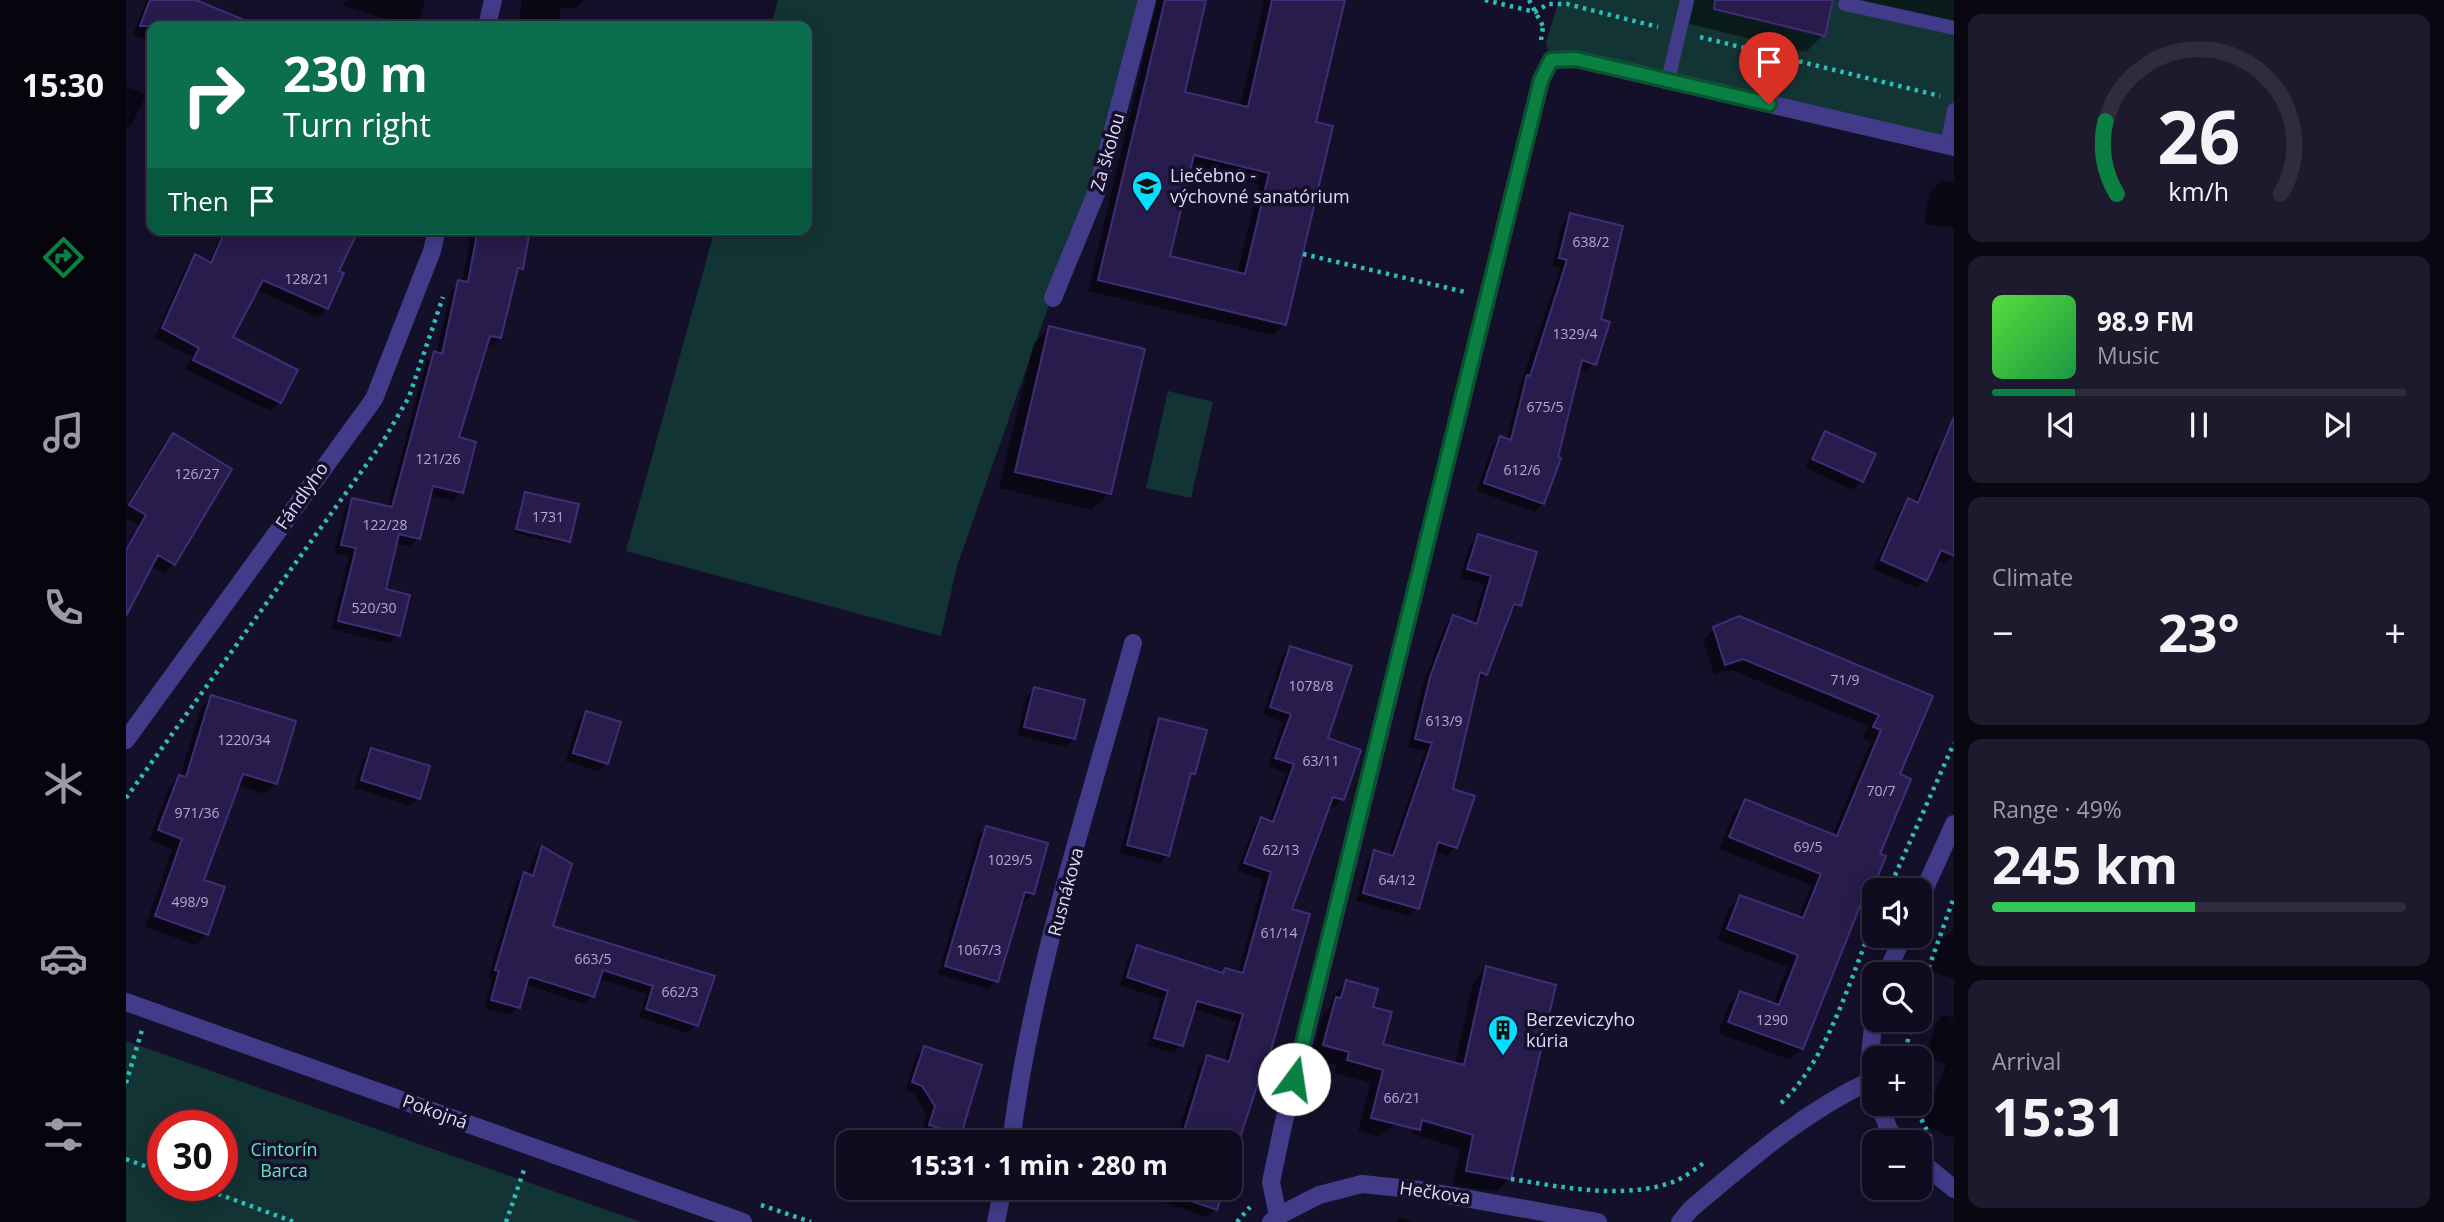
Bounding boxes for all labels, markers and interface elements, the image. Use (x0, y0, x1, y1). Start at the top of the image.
pin (1739, 32, 1799, 104)
text: 230 m (283, 40, 428, 106)
icon: arrive (1750, 43, 1788, 81)
icon: right (168, 49, 259, 140)
text: 15:30 (22, 63, 104, 106)
text: 26 (2157, 86, 2241, 185)
text: Turn right (283, 103, 431, 146)
street label: Za školou (1084, 110, 1130, 194)
place label: Liečebno - výchovné sanatórium (1170, 163, 1350, 208)
school or university icon: Liečebno - výchovné sanatórium (1130, 169, 1164, 213)
text: km/h (2169, 174, 2229, 208)
icon: arrive (243, 182, 281, 220)
text: Then (168, 183, 229, 219)
house number: 638/2 (1572, 232, 1610, 251)
icon: directions (39, 233, 88, 282)
house number: 128/21 (284, 269, 330, 288)
text: 98.9 FM (2097, 303, 2195, 339)
house number: 1329/4 (1552, 324, 1598, 343)
text: Music (2097, 339, 2160, 371)
house number: 675/5 (1526, 397, 1564, 416)
icon: previous (2042, 406, 2080, 444)
icon: pause (2180, 406, 2218, 444)
icon: next (2318, 406, 2356, 444)
icon: music (39, 408, 88, 457)
house number: 121/26 (415, 449, 461, 468)
street label: Fándlyho (269, 457, 333, 534)
house number: 612/6 (1503, 460, 1541, 479)
house number: 126/27 (174, 464, 220, 483)
house number: 1731 (532, 507, 564, 526)
house number: 122/28 (362, 515, 408, 534)
text: Climate (1992, 561, 2073, 593)
icon: phone (39, 583, 88, 632)
text: 23° (2158, 596, 2240, 667)
house number: 520/30 (351, 598, 397, 617)
text: − (1992, 606, 2014, 658)
text: + (2384, 606, 2406, 658)
house number: 71/9 (1830, 670, 1860, 689)
house number: 1078/8 (1288, 676, 1334, 695)
house number: 613/9 (1425, 711, 1463, 730)
house number: 1220/34 (217, 730, 271, 749)
house number: 63/11 (1302, 751, 1340, 770)
icon: climate (39, 759, 88, 808)
house number: 70/7 (1866, 781, 1896, 800)
text: Range · 49% (1992, 793, 2122, 825)
house number: 971/36 (174, 803, 220, 822)
text: 245 km (1992, 828, 2178, 899)
house number: 69/5 (1793, 837, 1823, 856)
house number: 62/13 (1262, 840, 1300, 859)
street label: Rusnákova (1042, 845, 1088, 939)
house number: 1029/5 (987, 850, 1033, 869)
house number: 64/12 (1378, 870, 1416, 889)
map controls (1862, 878, 1932, 1200)
button: sound (1862, 878, 1932, 948)
house number: 498/9 (171, 892, 209, 911)
house number: 61/14 (1260, 923, 1298, 942)
icon: car (39, 934, 88, 983)
house number: 1067/3 (956, 940, 1002, 959)
house number: 663/5 (574, 949, 612, 968)
button: search (1862, 962, 1932, 1032)
house number: 662/3 (661, 982, 699, 1001)
place label: Berzeviczyho kúria (1526, 1007, 1635, 1052)
house number: 1290 (1756, 1010, 1788, 1029)
building icon: Berzeviczyho kúria (1486, 1013, 1520, 1057)
position arrow (1257, 1042, 1331, 1116)
text: Arrival (1992, 1045, 2061, 1077)
button: + (1862, 1046, 1932, 1116)
text: 15:31 (1992, 1080, 2126, 1151)
street label: Pokojná (400, 1088, 471, 1134)
house number: 66/21 (1383, 1088, 1421, 1107)
icon: filters (39, 1110, 88, 1159)
speed limit sign: 30 (147, 1110, 238, 1201)
button: − (1862, 1130, 1932, 1200)
park label: Cintorín Barca (250, 1137, 318, 1182)
text: 15:31 · 1 min · 280 m (910, 1147, 1168, 1183)
street label: Hečkova (1398, 1175, 1472, 1209)

